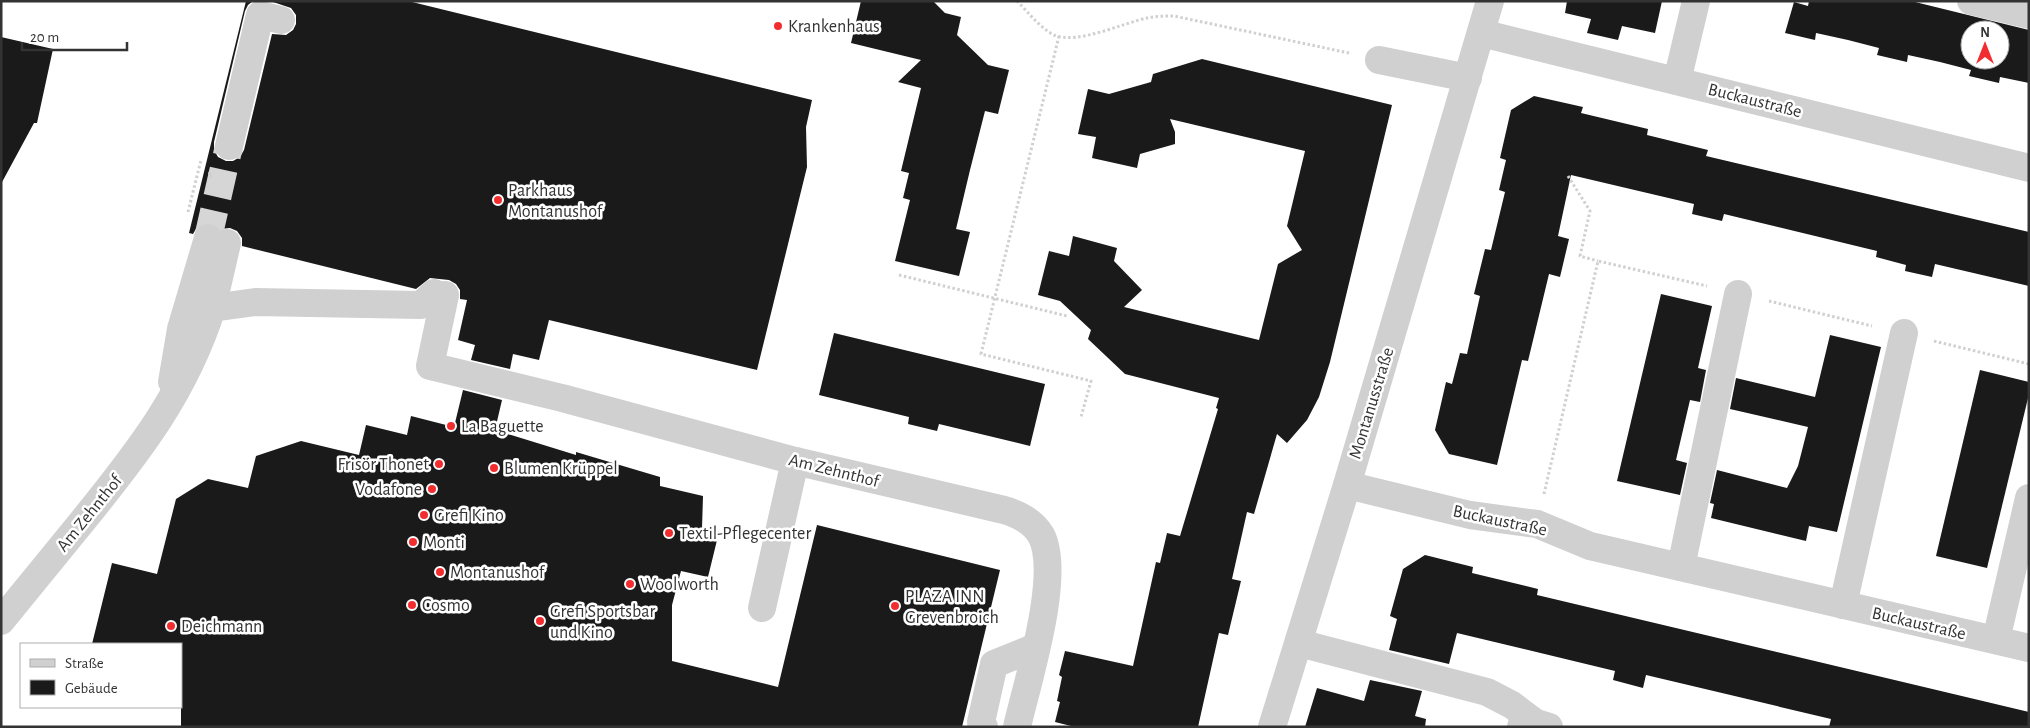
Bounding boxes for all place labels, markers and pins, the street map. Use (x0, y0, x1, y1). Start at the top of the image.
place label: Krankenhaus (788, 18, 880, 36)
marker: Krankenhaus (772, 20, 784, 32)
place label: Parkhaus Montanushof (508, 182, 604, 221)
marker: Parkhaus Montanushof (492, 194, 504, 206)
place label: La Baguette (461, 418, 544, 436)
marker: La Baguette (445, 420, 457, 432)
place label: Frisör Thonet (338, 456, 429, 474)
marker: Frisör Thonet (433, 458, 445, 470)
place label: Blumen Krüppel (504, 460, 618, 478)
marker: Blumen Krüppel (488, 462, 500, 474)
place label: Vodafone (355, 481, 422, 499)
marker: Vodafone (426, 483, 438, 495)
place label: Grefi Kino (434, 507, 504, 525)
marker: Grefi Kino (418, 509, 430, 521)
place label: Textil-Pflegecenter (679, 525, 811, 543)
marker: Textil-Pflegecenter (663, 527, 675, 539)
place label: Monti (423, 534, 465, 552)
marker: Monti (407, 536, 419, 548)
place label: Montanushof (450, 564, 546, 582)
marker: Montanushof (434, 566, 446, 578)
place label: Woolworth (640, 576, 719, 594)
marker: Woolworth (624, 578, 636, 590)
place label: PLAZA INN Grevenbroich (905, 588, 999, 627)
place label: Cosmo (422, 597, 470, 615)
marker: Cosmo (406, 599, 418, 611)
marker: PLAZA INN Grevenbroich (889, 600, 901, 612)
place label: Grefi Sportsbar und Kino (550, 603, 655, 642)
marker: Grefi Sportsbar und Kino (534, 615, 546, 627)
place label: Deichmann (181, 618, 262, 636)
marker: Deichmann (165, 620, 177, 632)

